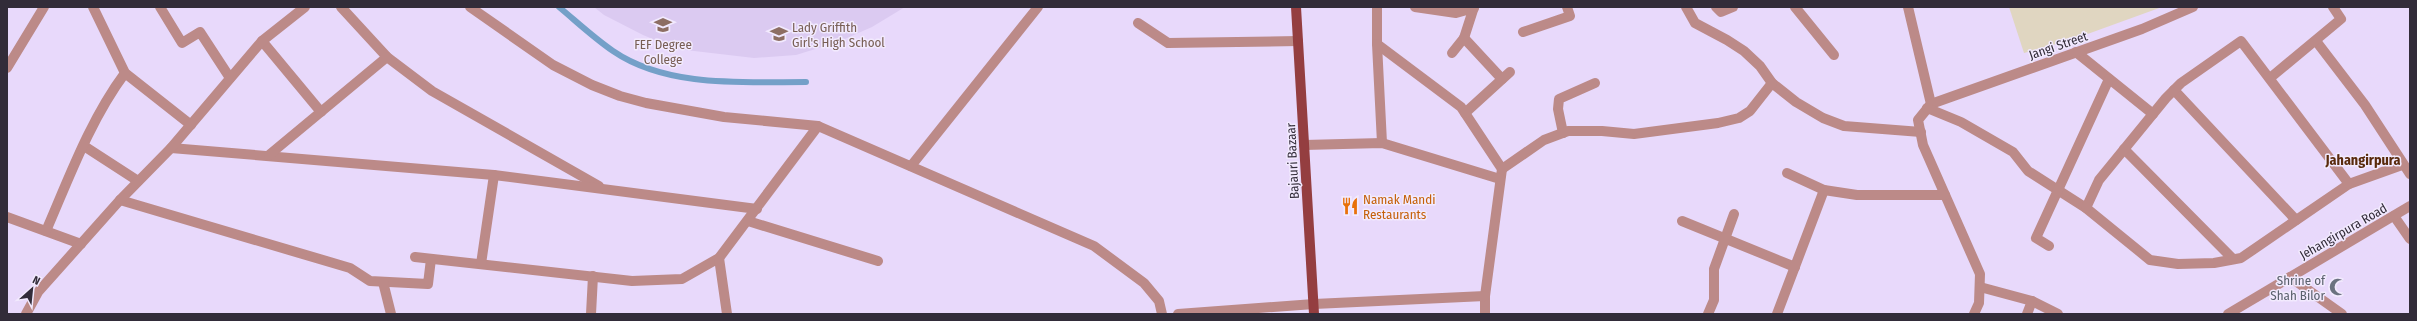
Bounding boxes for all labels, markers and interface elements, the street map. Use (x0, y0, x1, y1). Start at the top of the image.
school or university icon: FEF Degree College (653, 15, 673, 35)
place label: Lady Griffith Girl's High School (792, 20, 885, 50)
school or university icon: Lady Griffith Girl's High School (769, 24, 789, 44)
street label: Jangi Street (2027, 28, 2090, 63)
place label: FEF Degree College (634, 37, 692, 67)
street label: Bajauri Bazaar (1283, 122, 1302, 199)
district label: Jahangirpura (2325, 152, 2400, 169)
place label: Namak Mandi Restaurants (1363, 192, 1435, 222)
restaurant icon: Namak Mandi Restaurants (1340, 196, 1360, 216)
street label: Jehangirpura Road (2297, 200, 2390, 262)
north arrow (12, 269, 52, 309)
text: N (30, 273, 42, 288)
place label: Shrine of Shah Bilor (2270, 273, 2326, 303)
mosque icon: Shrine of Shah Bilor (2328, 277, 2348, 297)

